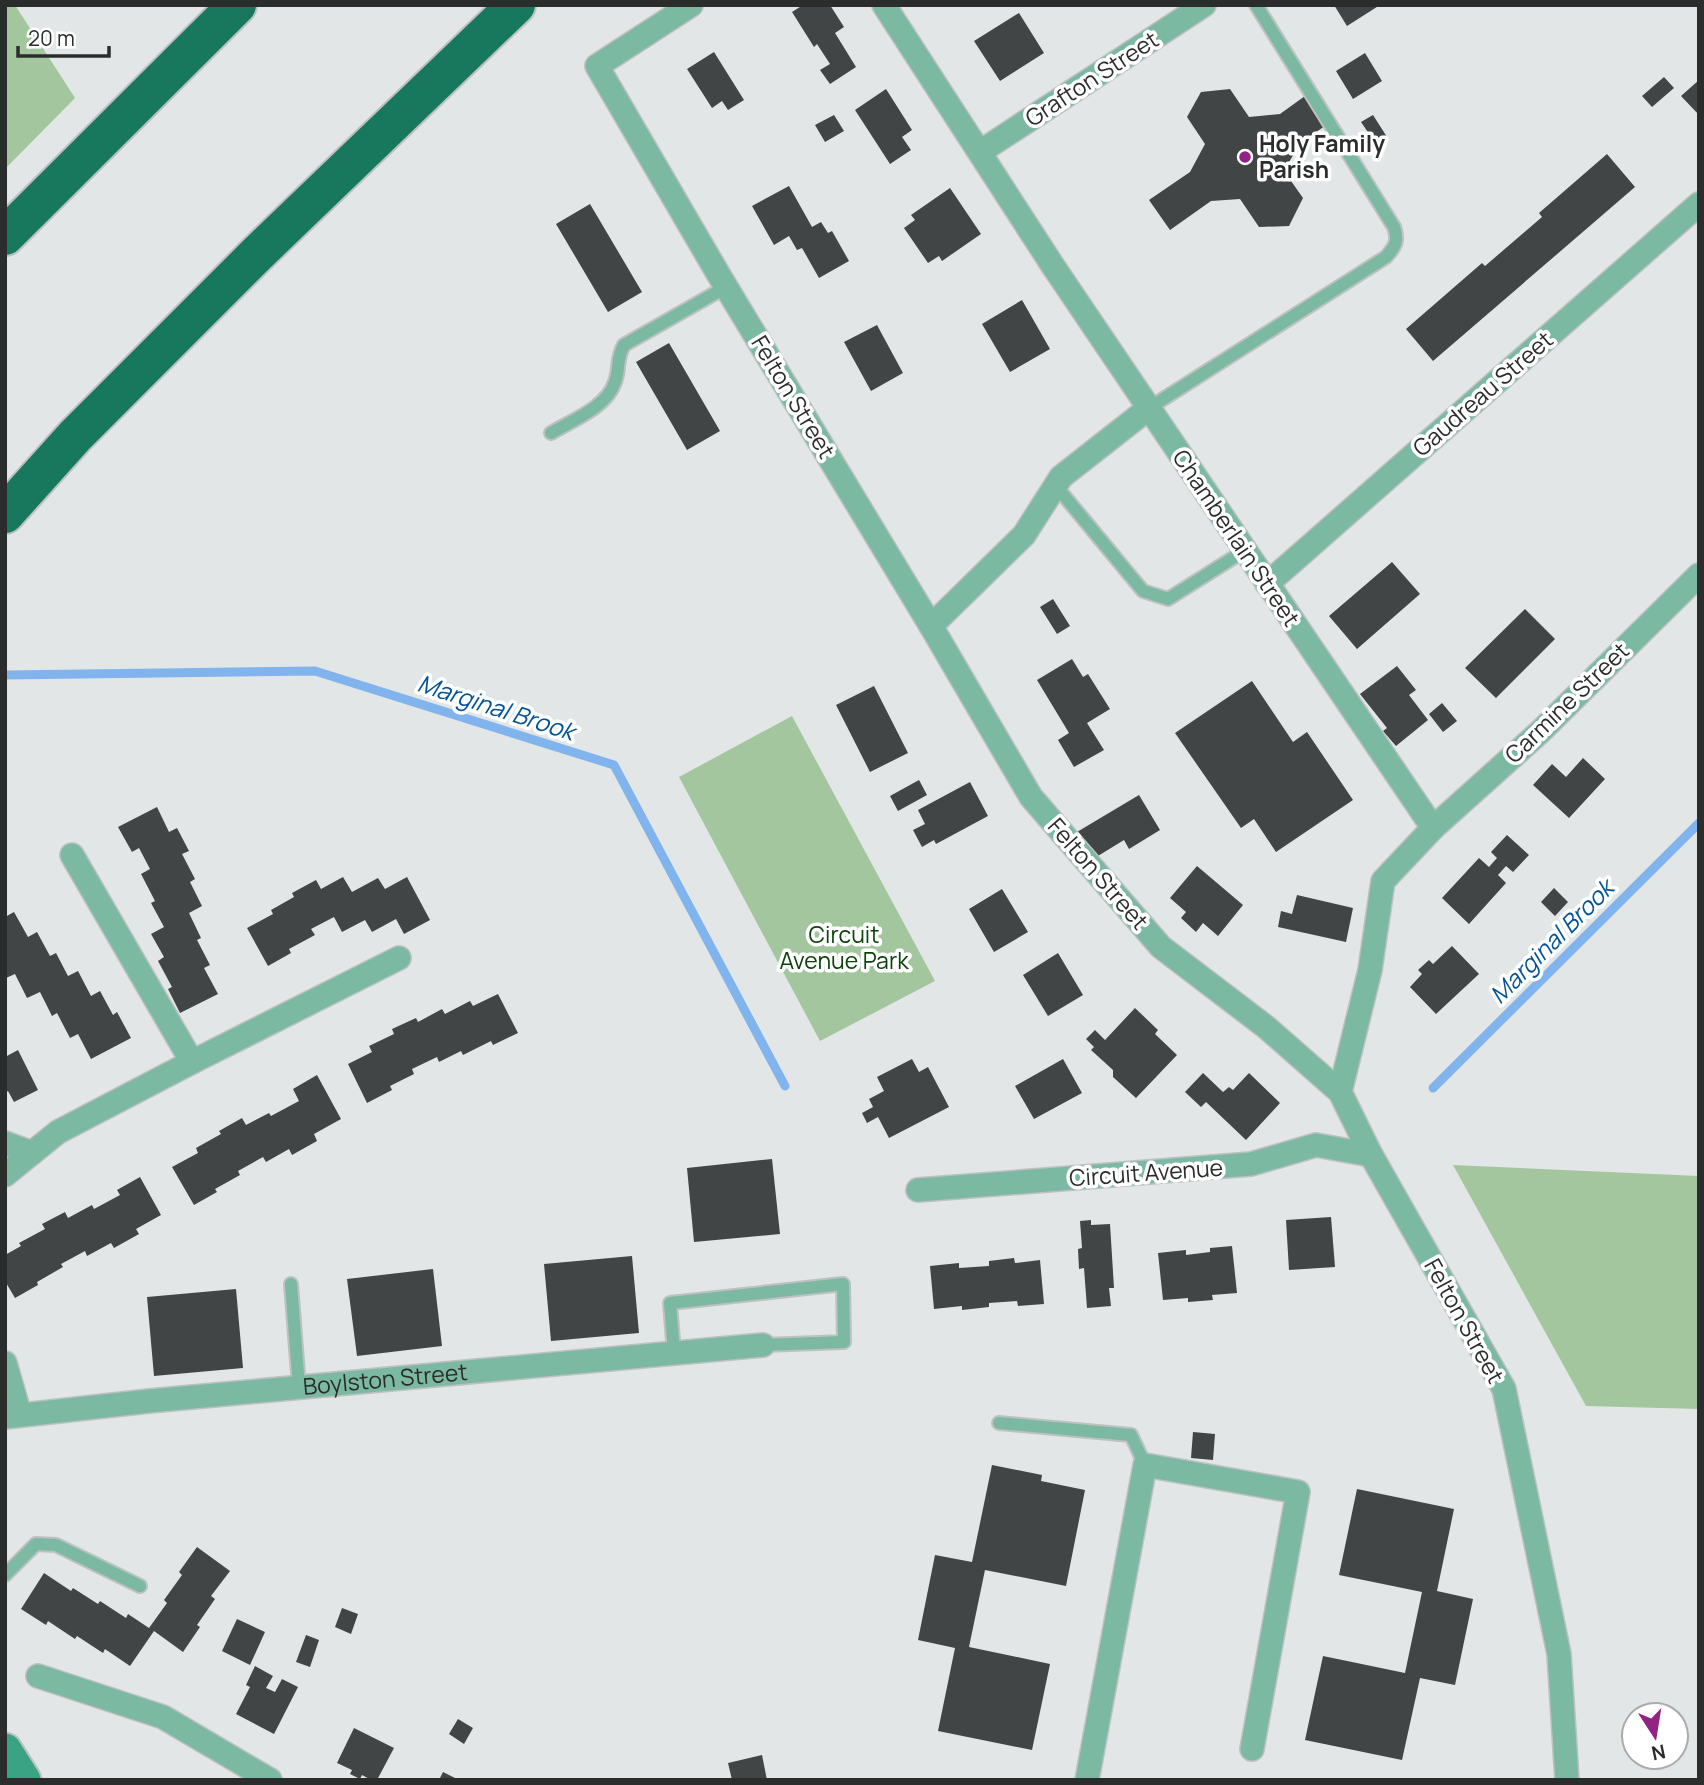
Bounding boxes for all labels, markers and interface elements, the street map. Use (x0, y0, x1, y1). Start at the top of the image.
scale bar (18, 14, 108, 58)
street label: Grafton Street (1019, 23, 1164, 133)
text: 20 m (28, 24, 75, 52)
place label: Holy Family Parish (1259, 127, 1385, 185)
marker: Holy Family Parish (1237, 149, 1253, 165)
street label: Gaudreau Street (1405, 323, 1559, 463)
street label: Felton Street (745, 329, 843, 464)
street label: Chamberlain Street (1166, 443, 1308, 632)
street label: Carmine Street (1497, 635, 1636, 770)
water label: Marginal Brook (414, 666, 582, 748)
street label: Felton Street (1041, 811, 1156, 936)
water label: Marginal Brook (1482, 869, 1622, 1010)
park label: Circuit Avenue Park (779, 918, 909, 976)
street label: Circuit Avenue (1068, 1151, 1224, 1193)
street label: Felton Street (1417, 1252, 1512, 1389)
street label: Boylston Street (301, 1355, 469, 1402)
north arrow (1620, 1701, 1690, 1771)
text: N (1649, 1738, 1668, 1767)

